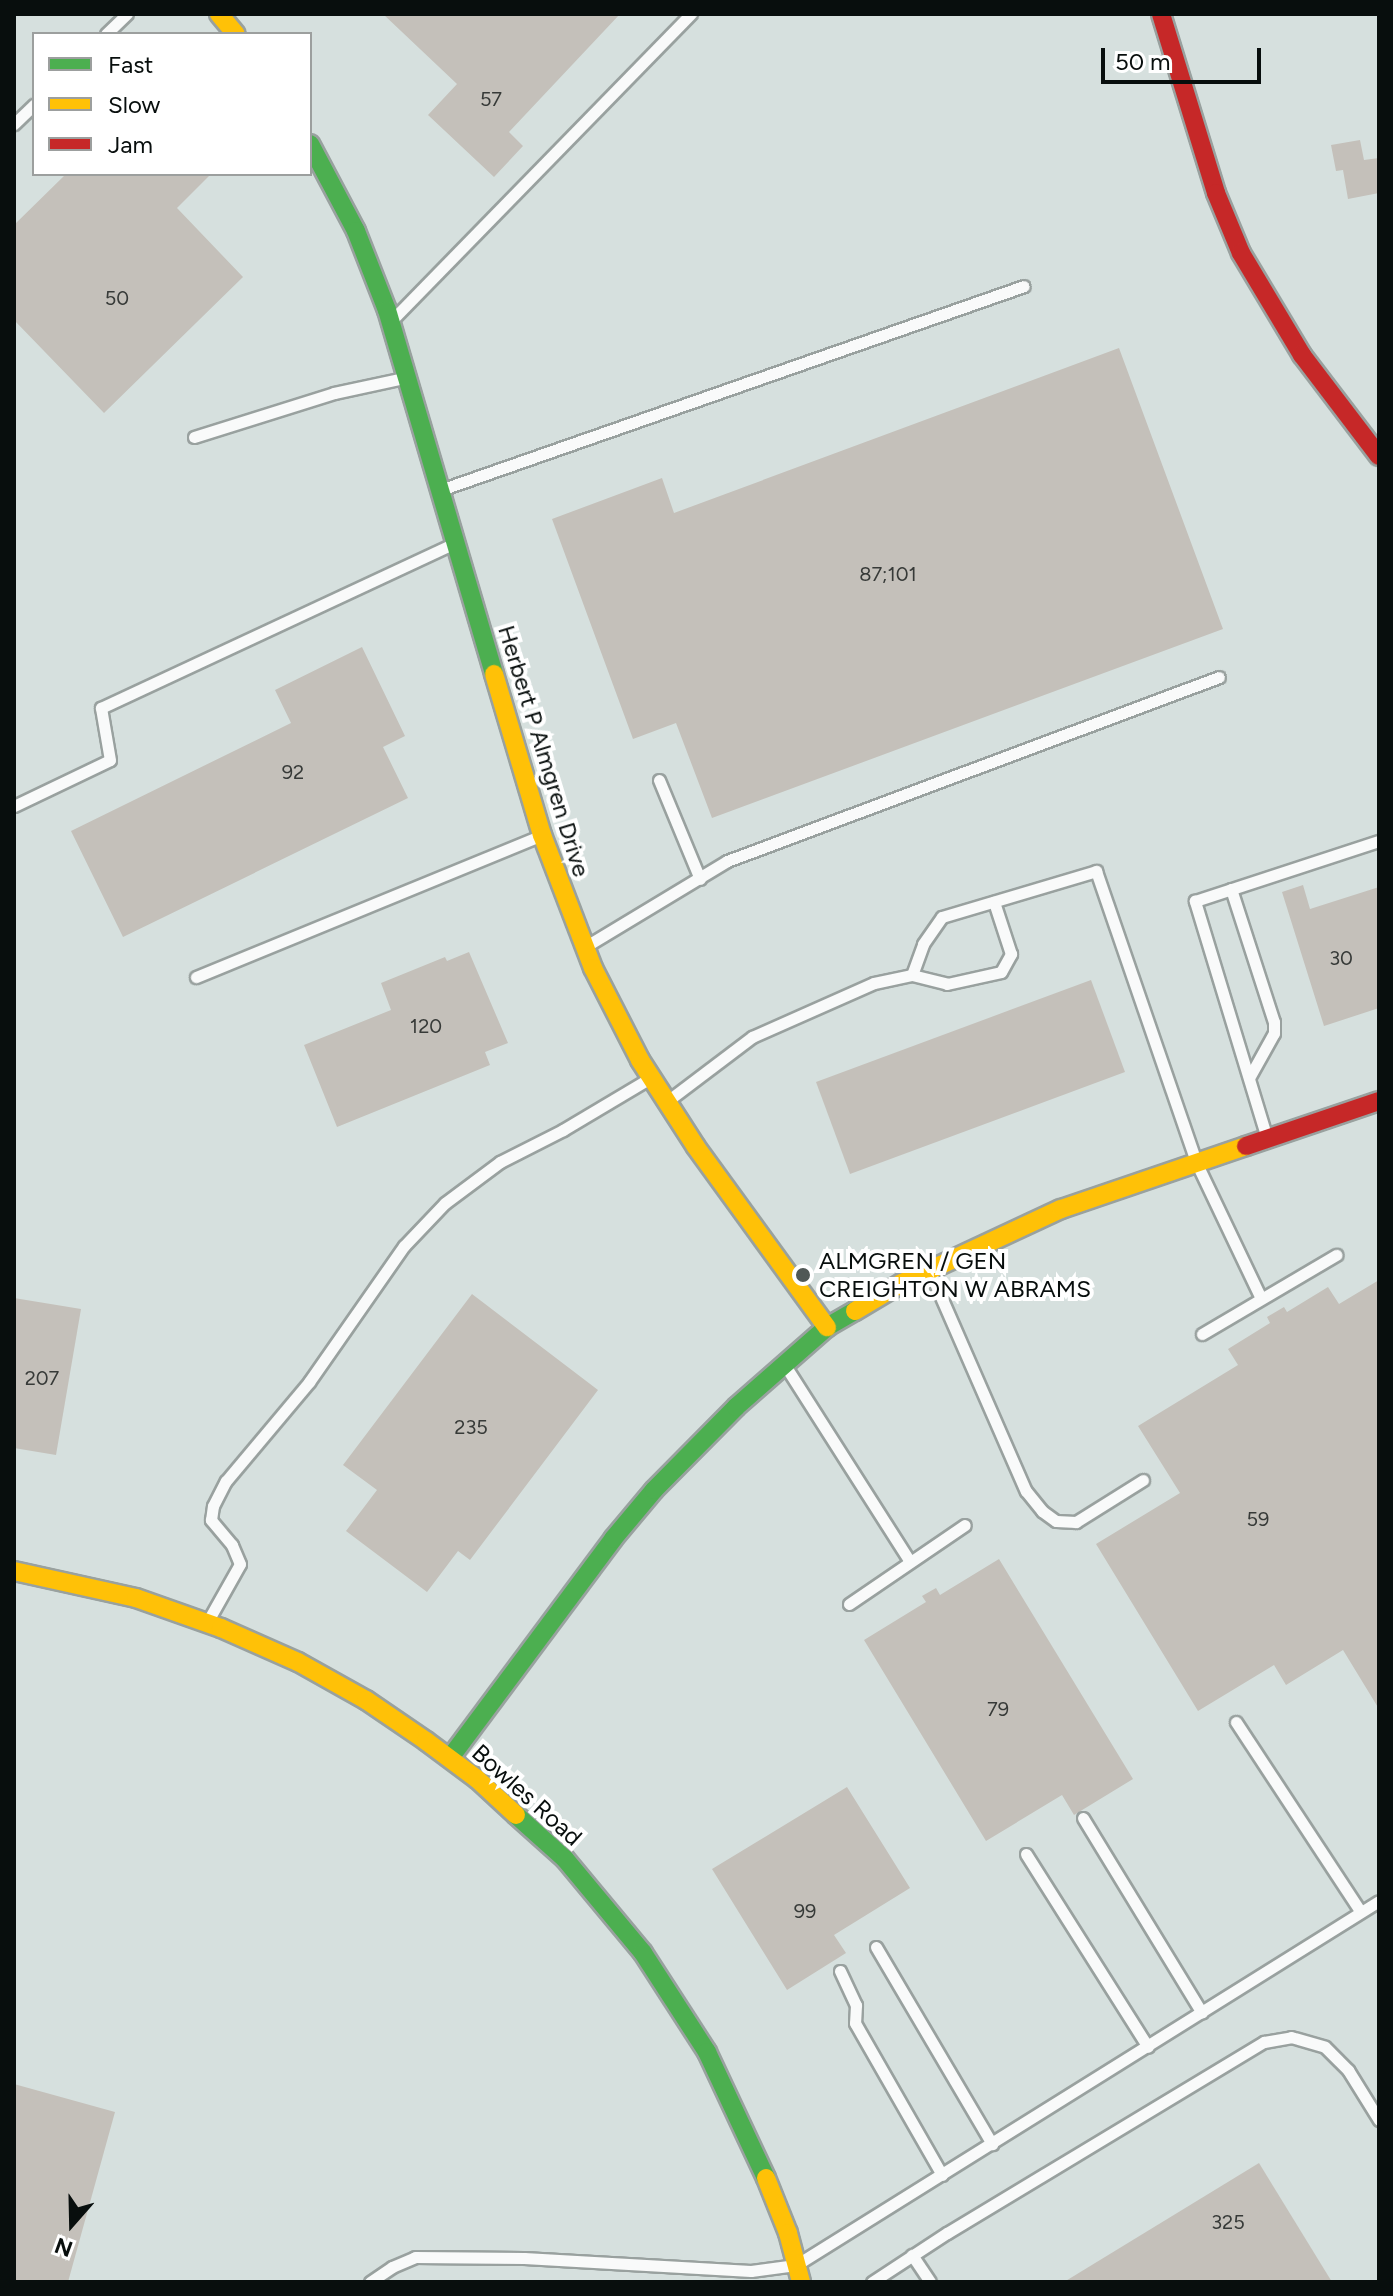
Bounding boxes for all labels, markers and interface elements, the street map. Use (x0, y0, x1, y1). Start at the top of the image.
legend (32, 32, 312, 176)
scale bar (1105, 32, 1265, 82)
text: 50 m (1115, 47, 1171, 76)
text: Fast (108, 50, 153, 79)
house number: 57 (480, 87, 502, 111)
text: Slow (108, 90, 160, 119)
text: Jam (108, 130, 153, 159)
house number: 50 (105, 286, 129, 310)
house number: 87;101 (859, 562, 917, 586)
street label: Herbert P Almgren Drive (492, 622, 596, 880)
house number: 92 (282, 760, 304, 784)
house number: 30 (1329, 946, 1353, 970)
house number: 120 (410, 1014, 442, 1038)
place label: ALMGREN / GEN CREIGHTON W ABRAMS (819, 1247, 1091, 1303)
marker: ALMGREN / GEN CREIGHTON W ABRAMS (794, 1266, 812, 1284)
house number: 207 (25, 1366, 59, 1390)
house number: 235 (454, 1415, 488, 1439)
house number: 59 (1247, 1507, 1269, 1531)
house number: 79 (987, 1697, 1009, 1721)
street label: Bowles Road (466, 1738, 588, 1852)
house number: 99 (794, 1899, 816, 1923)
north arrow (32, 2184, 112, 2264)
house number: 325 (1211, 2210, 1245, 2234)
text: N (51, 2231, 76, 2263)

